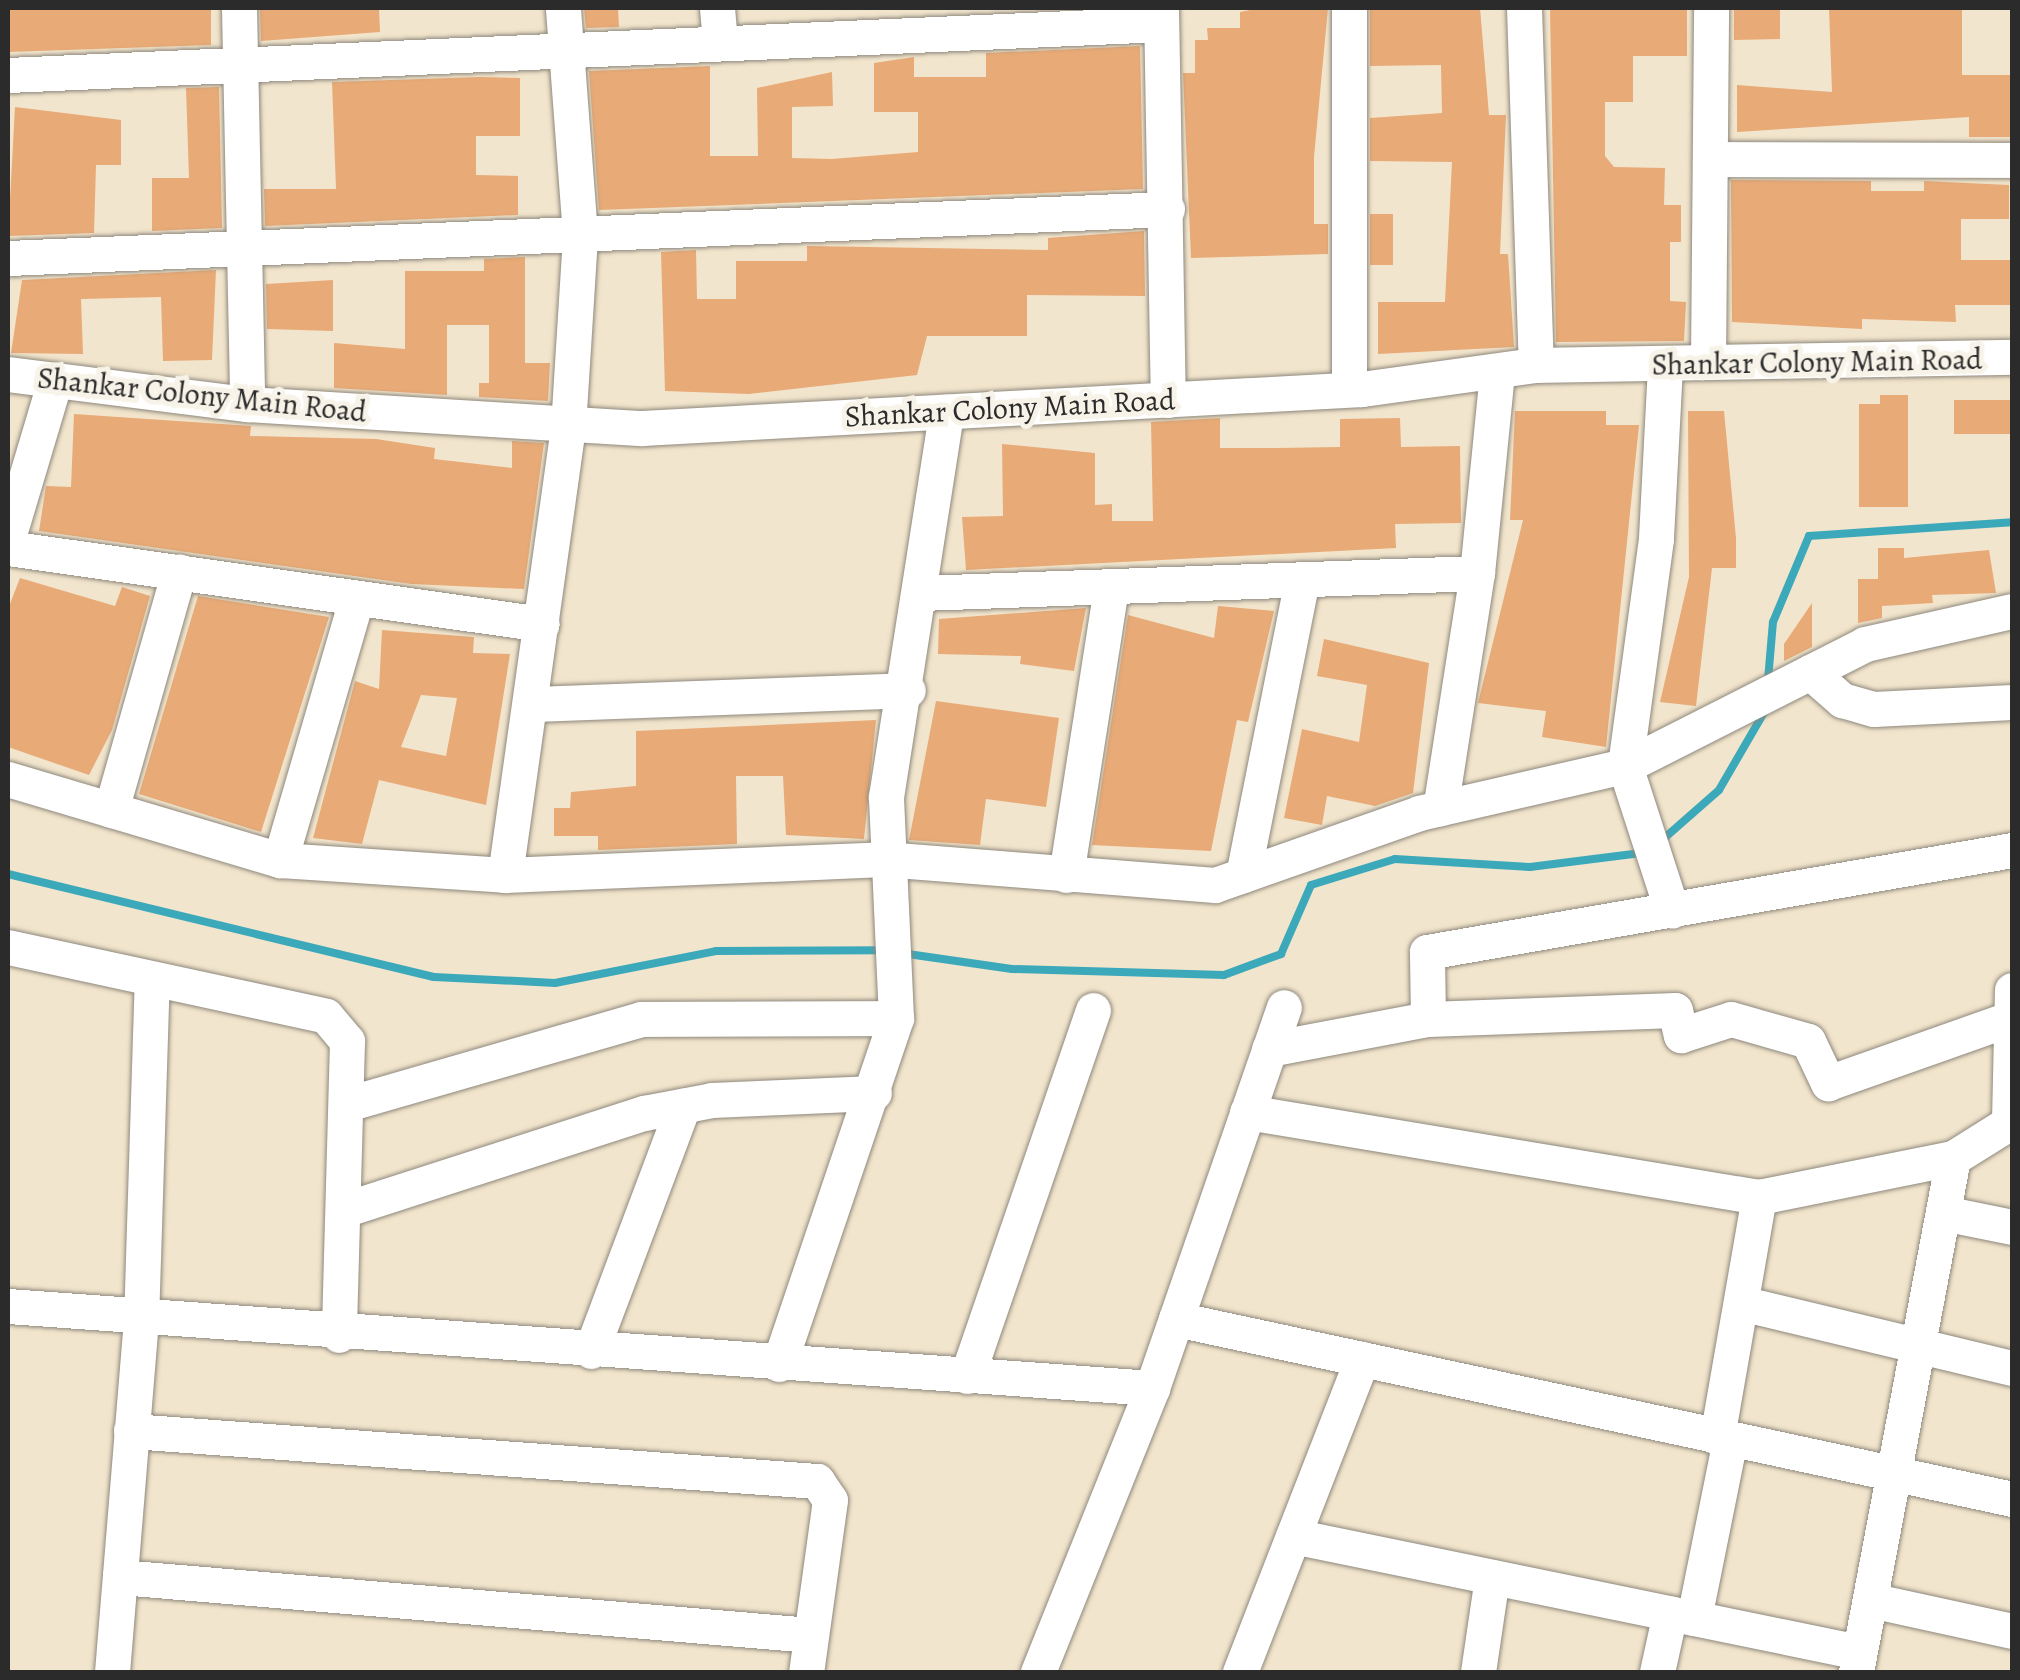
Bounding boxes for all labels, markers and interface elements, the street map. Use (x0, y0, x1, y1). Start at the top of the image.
street label: Shankar Colony Main Road (1651, 341, 1983, 383)
street label: Shankar Colony Main Road (36, 360, 368, 430)
street label: Shankar Colony Main Road (844, 381, 1176, 435)

